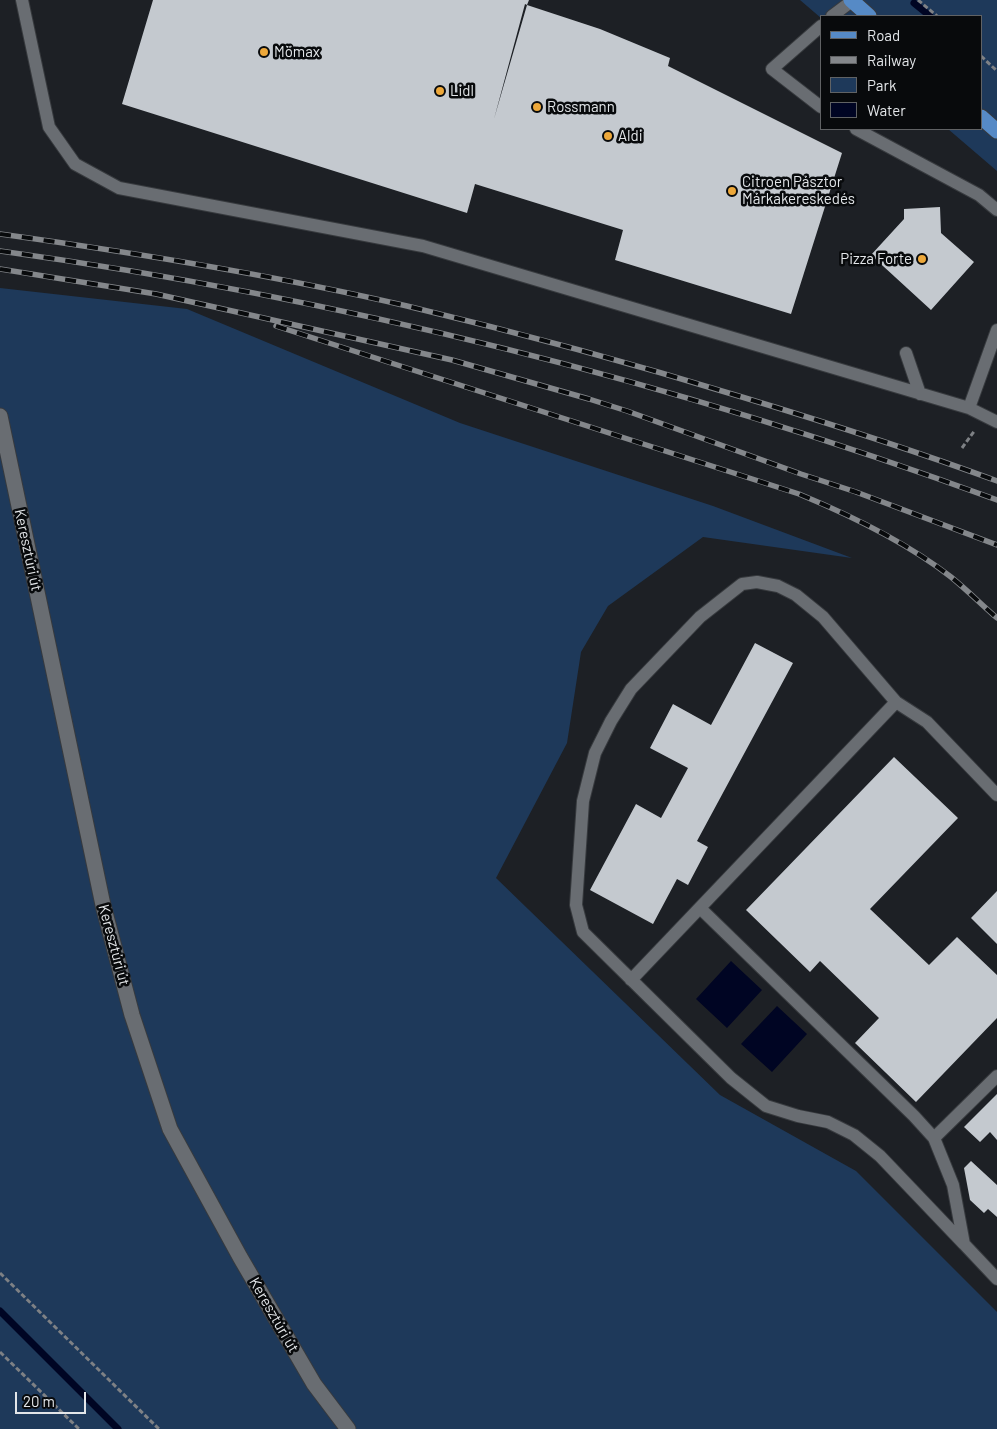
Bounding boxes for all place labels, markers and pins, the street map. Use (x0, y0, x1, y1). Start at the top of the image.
place label: Mömax (274, 43, 320, 61)
marker: Mömax (258, 46, 270, 58)
place label: Lidl (450, 82, 474, 100)
marker: Lidl (434, 85, 446, 97)
place label: Rossmann (547, 98, 615, 116)
marker: Rossmann (531, 101, 543, 113)
place label: Aldi (618, 127, 643, 145)
marker: Aldi (602, 130, 614, 142)
place label: Citroen Pásztor Márkakereskedés (742, 173, 855, 208)
marker: Citroen Pásztor Márkakereskedés (726, 185, 738, 197)
place label: Pizza Forte (840, 250, 912, 268)
marker: Pizza Forte (916, 253, 928, 265)

